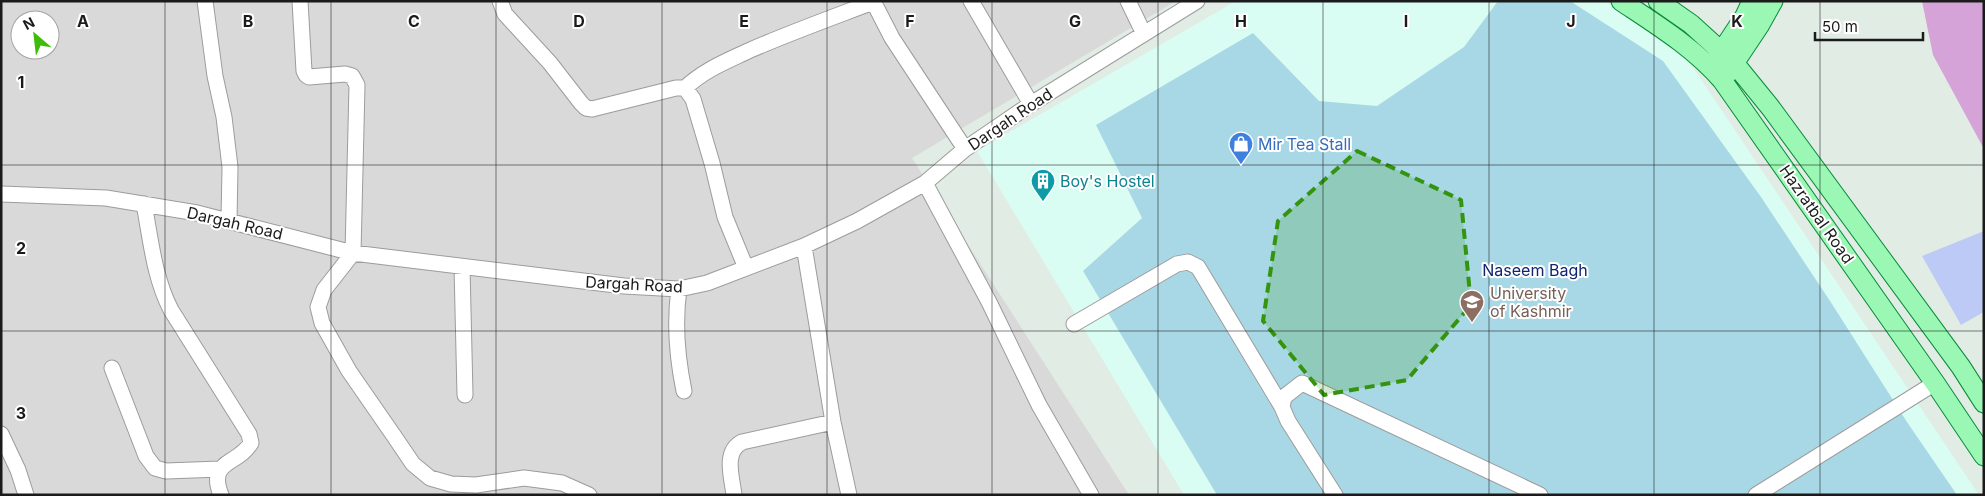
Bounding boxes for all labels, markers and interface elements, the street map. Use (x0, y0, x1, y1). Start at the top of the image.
north arrow (10, 10, 60, 60)
scale bar (1815, 10, 1922, 42)
text: A (77, 11, 89, 31)
text: B (243, 11, 253, 31)
text: C (408, 11, 420, 31)
text: D (573, 11, 585, 31)
text: E (739, 11, 749, 31)
text: F (905, 11, 915, 31)
text: G (1069, 11, 1081, 31)
text: H (1235, 11, 1247, 31)
text: I (1404, 11, 1408, 31)
text: J (1566, 11, 1576, 31)
text: K (1731, 11, 1743, 31)
text: N (20, 13, 37, 33)
text: 50 m (1822, 17, 1858, 36)
text: 1 (18, 72, 24, 92)
street label: Dargah Road (964, 83, 1056, 155)
shop icon: Mir Tea Stall (1228, 131, 1254, 165)
place label: Mir Tea Stall (1258, 134, 1351, 154)
street label: Hazratbal Road (1776, 161, 1858, 267)
building icon: Boy's Hostel (1030, 168, 1056, 202)
place label: Boy's Hostel (1060, 171, 1155, 191)
street label: Dargah Road (185, 202, 285, 244)
text: 2 (16, 238, 26, 258)
park label: Naseem Bagh (1482, 260, 1588, 280)
street label: Dargah Road (585, 271, 683, 297)
place label: University of Kashmir (1490, 283, 1572, 321)
school or university icon: University of Kashmir (1459, 289, 1485, 323)
text: 3 (16, 403, 26, 423)

